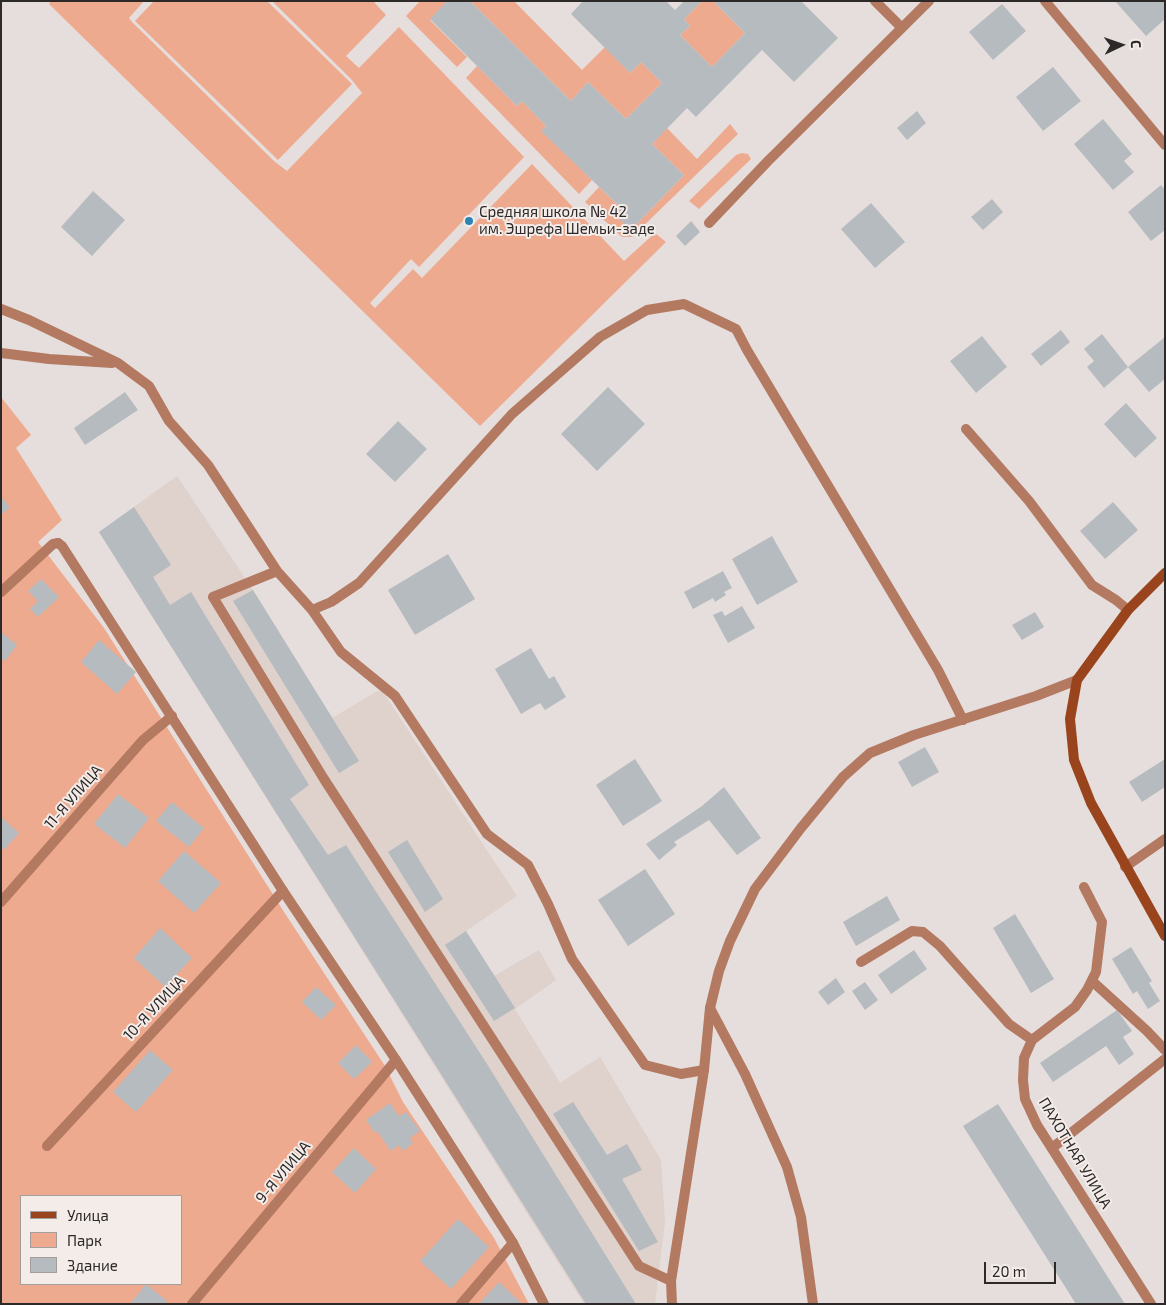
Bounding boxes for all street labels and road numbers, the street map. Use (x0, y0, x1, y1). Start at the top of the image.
street label: 11-Я УЛИЦА (40, 761, 106, 833)
street label: 10-Я УЛИЦА (119, 972, 189, 1044)
street label: ПАХОТНАЯ УЛИЦА (1035, 1094, 1115, 1212)
street label: 9-Я УЛИЦА (252, 1137, 314, 1207)

